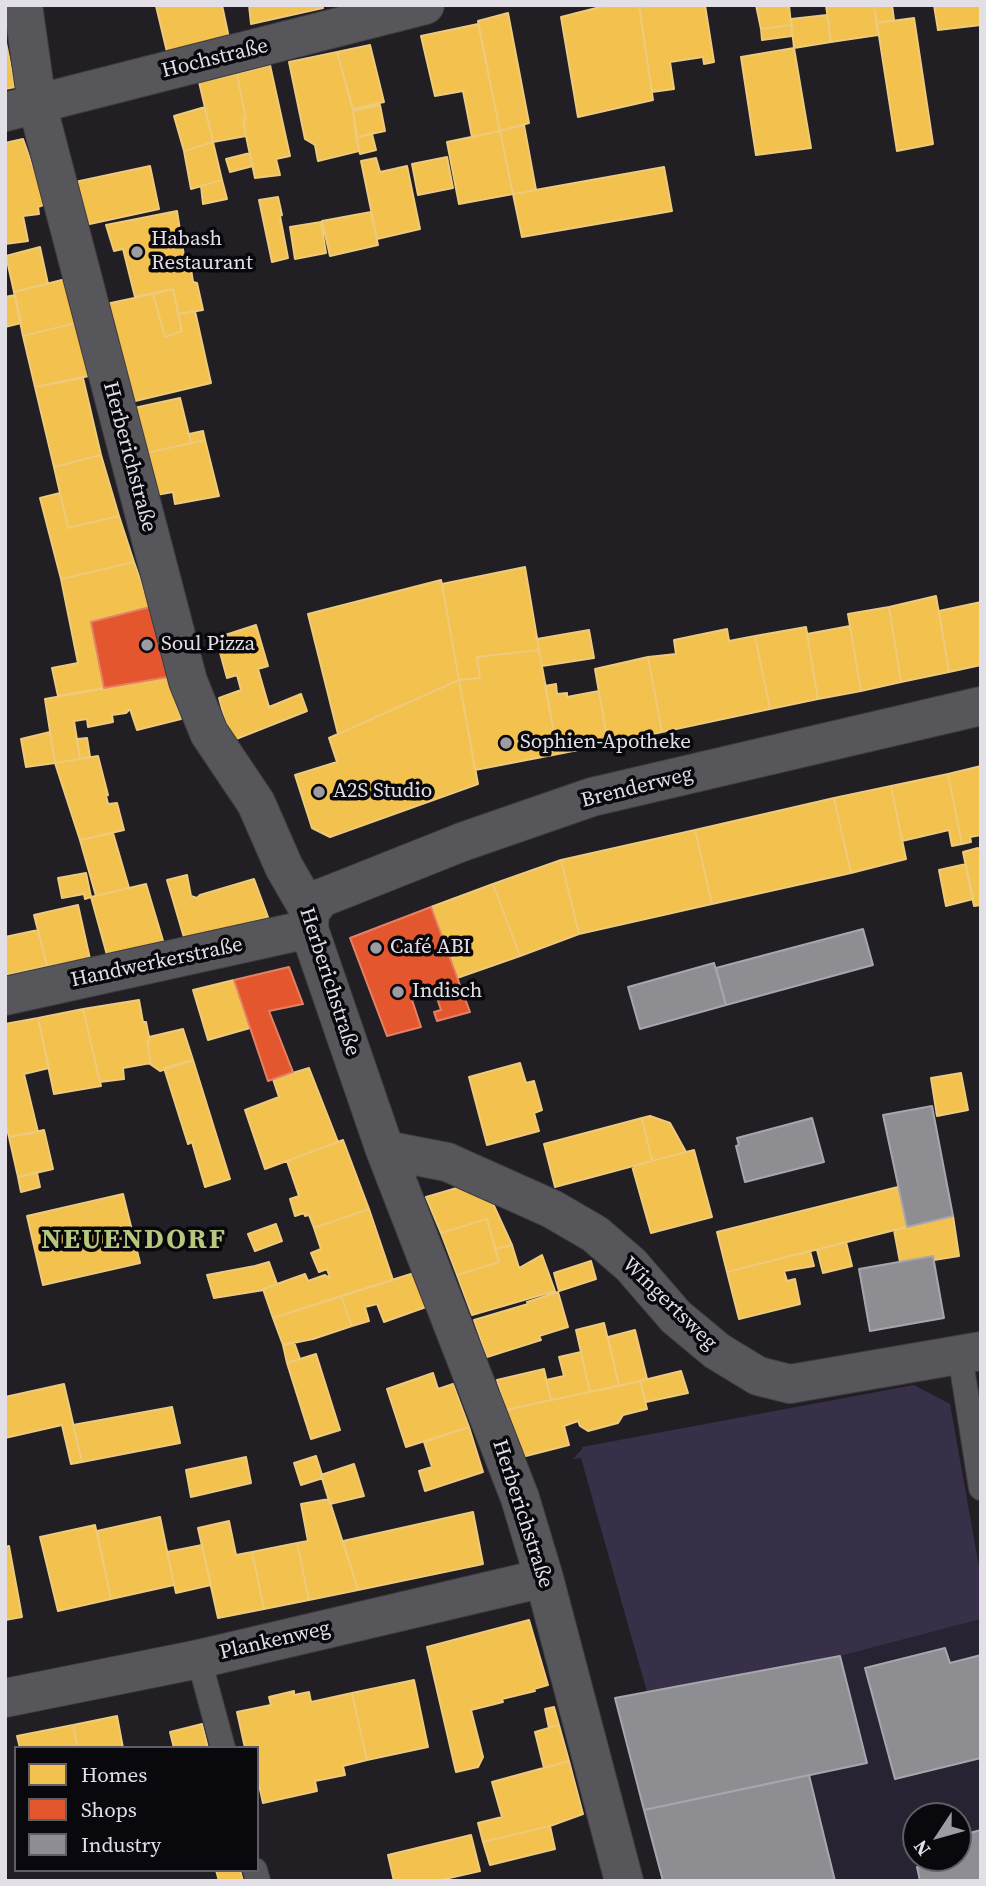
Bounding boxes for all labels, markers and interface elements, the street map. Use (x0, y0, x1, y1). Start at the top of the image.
street label: Hochstraße (159, 34, 271, 84)
place label: Habash Restaurant (151, 227, 253, 277)
marker: Habash Restaurant (129, 244, 145, 260)
street label: Herberichstraße (97, 379, 161, 535)
place label: Soul Pizza (161, 632, 255, 658)
marker: Soul Pizza (139, 637, 155, 653)
place label: Sophien-Apotheke (520, 730, 691, 756)
marker: Sophien-Apotheke (498, 735, 514, 751)
street label: Brenderweg (579, 762, 695, 814)
place label: A2S Studio (333, 779, 432, 805)
marker: A2S Studio (311, 784, 327, 800)
street label: Herberichstraße (293, 905, 365, 1059)
street label: Handwerkerstraße (69, 932, 245, 994)
place label: Café ABI (390, 935, 471, 961)
marker: Café ABI (368, 940, 384, 956)
place label: Indisch (412, 979, 482, 1005)
marker: Indisch (390, 984, 406, 1000)
district label: NEUENDORF (42, 1224, 226, 1258)
street label: Wingertsweg (616, 1252, 722, 1356)
street label: Herberichstraße (486, 1437, 558, 1591)
street label: Plankenweg (217, 1616, 333, 1666)
legend (14, 1746, 259, 1872)
text: Homes (81, 1760, 147, 1789)
text: Shops (81, 1795, 137, 1824)
north arrow (902, 1802, 972, 1872)
text: Industry (81, 1830, 161, 1859)
text: N (907, 1835, 936, 1861)

